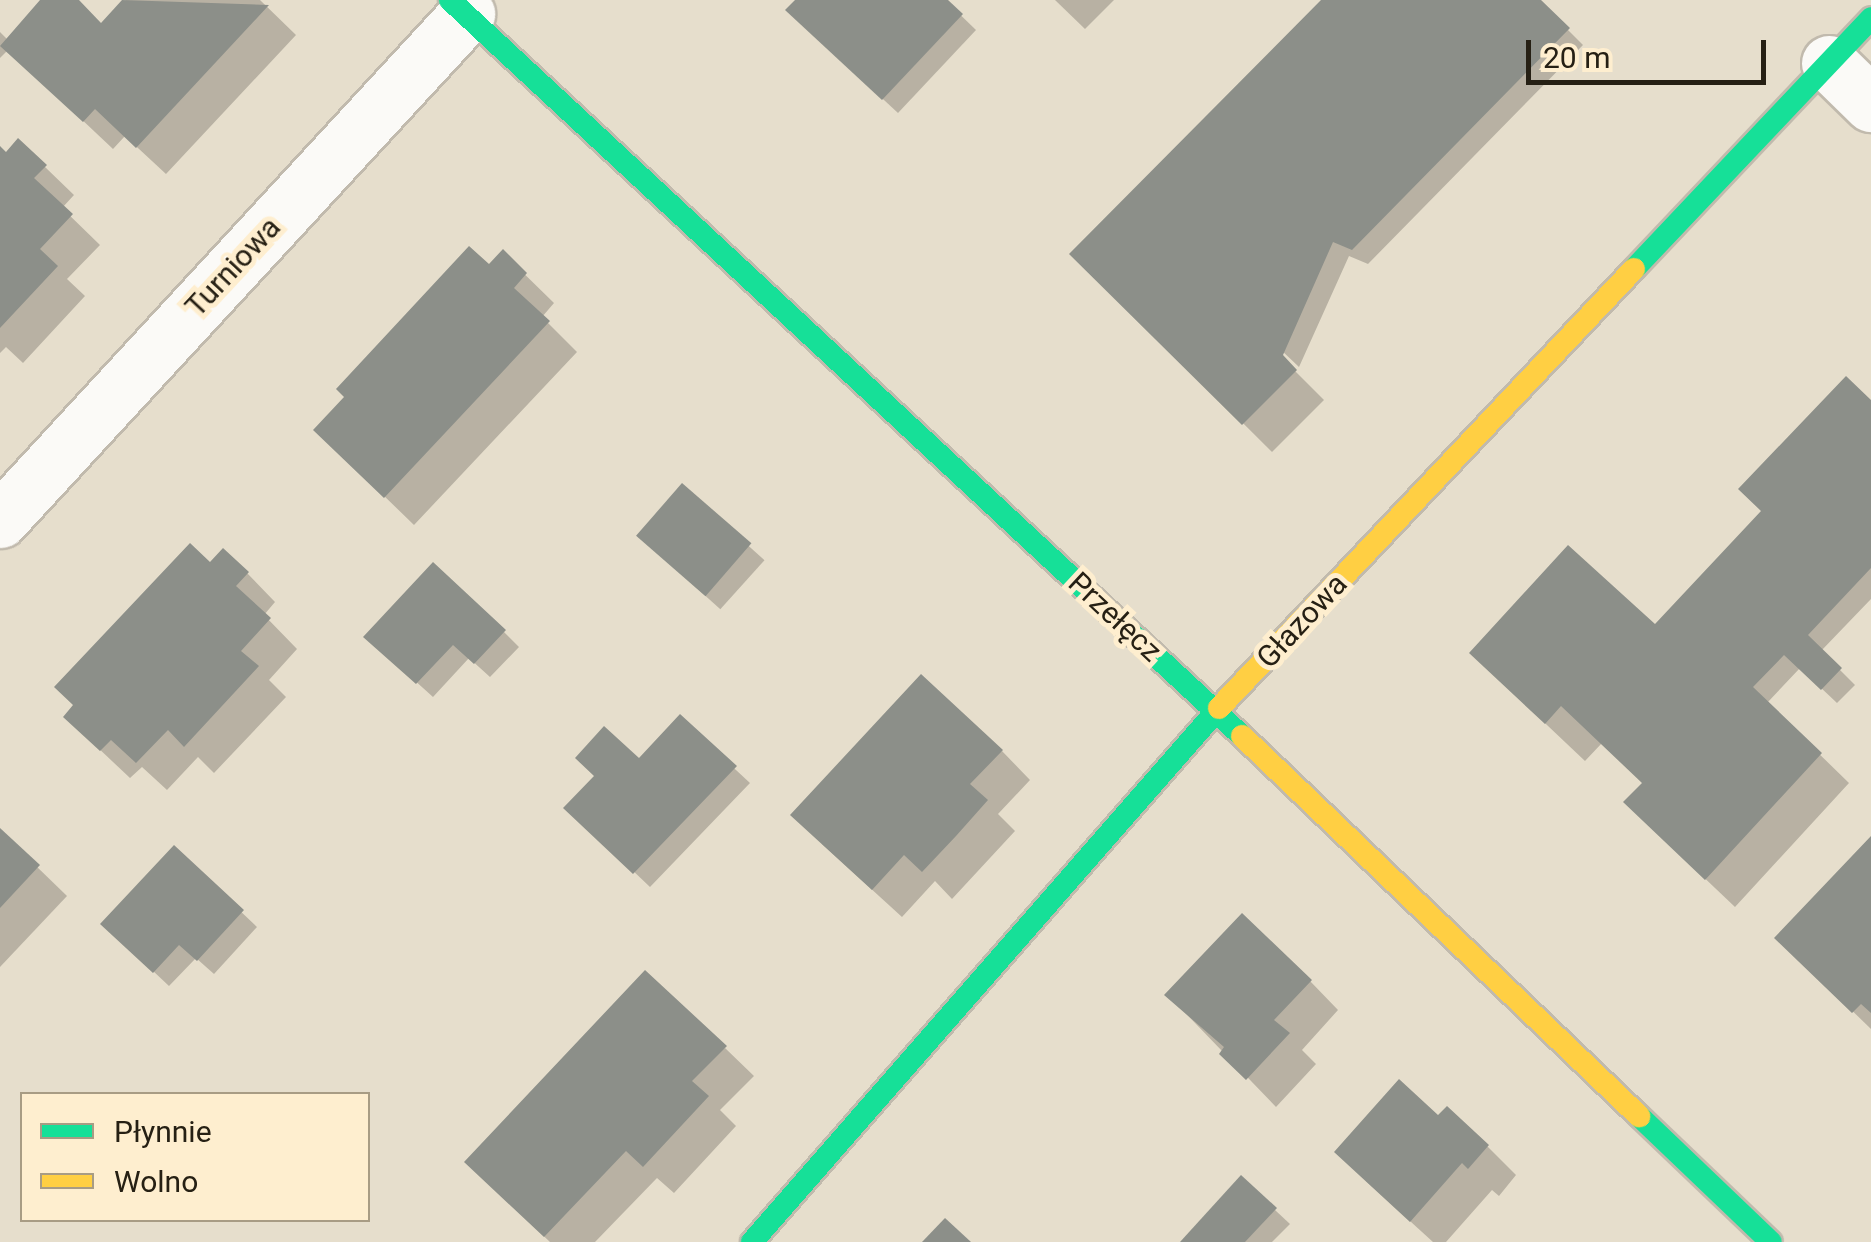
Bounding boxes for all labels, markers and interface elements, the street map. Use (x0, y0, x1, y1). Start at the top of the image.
scale bar (1531, 20, 1771, 82)
text: 20 m (1543, 40, 1610, 75)
street label: Turniowa (178, 210, 288, 324)
street label: Przełęcz (1061, 565, 1169, 669)
street label: Głazowa (1249, 566, 1355, 676)
legend (20, 1092, 370, 1222)
text: Płynnie (114, 1114, 212, 1149)
text: Wolno (114, 1164, 198, 1199)

